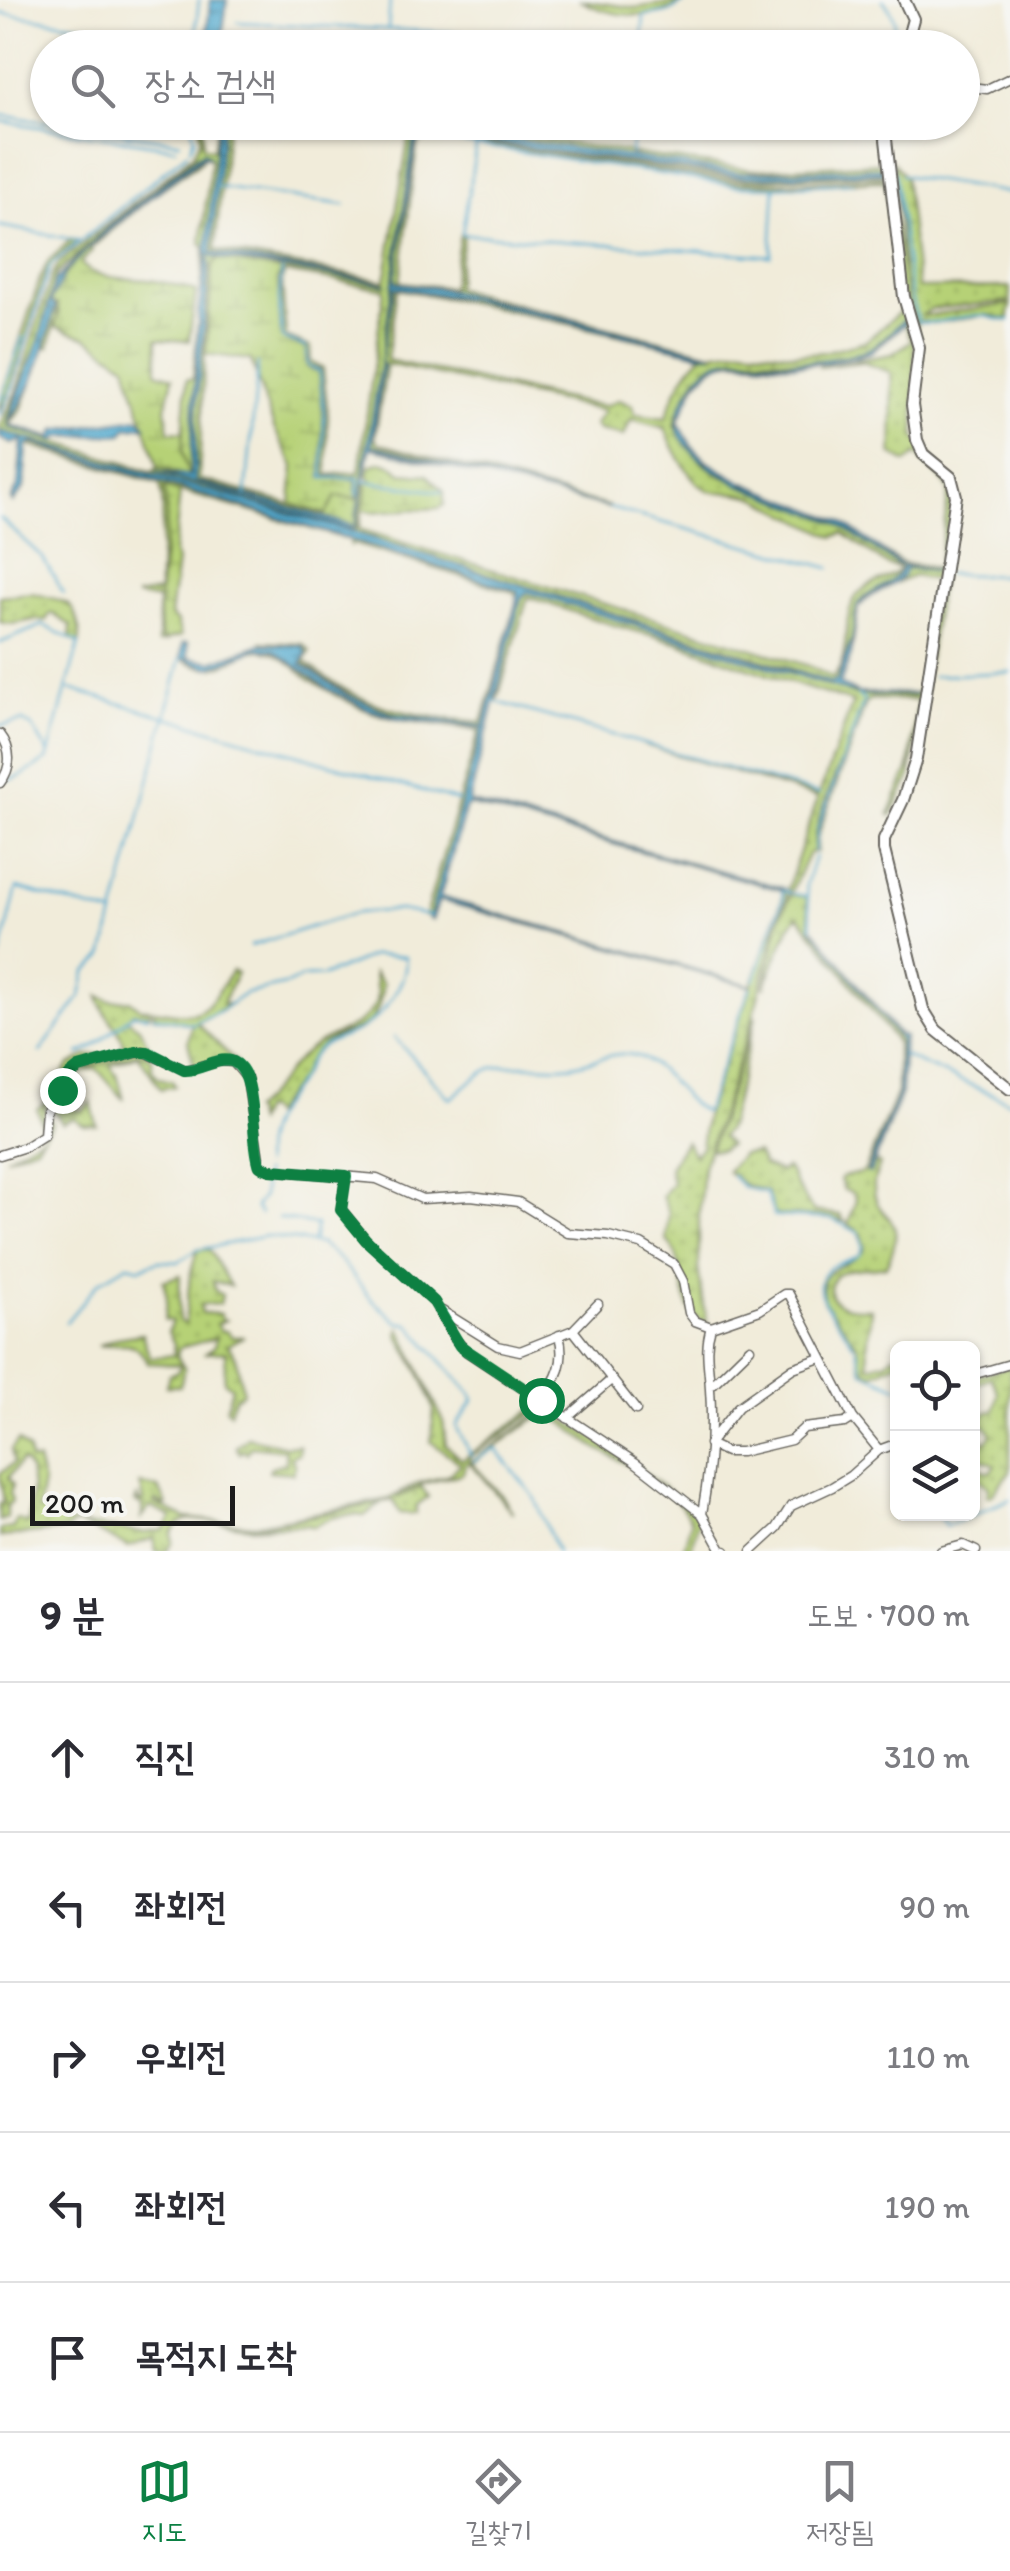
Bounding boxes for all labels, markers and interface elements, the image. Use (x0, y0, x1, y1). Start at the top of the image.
search box (30, 30, 980, 140)
icon: search (65, 58, 120, 113)
text: 장소 검색 (145, 61, 276, 107)
route end (40, 1068, 86, 1114)
map controls (890, 1341, 980, 1521)
button: locate (890, 1341, 980, 1431)
route start (519, 1378, 565, 1424)
button: layers (890, 1431, 980, 1521)
scale bar (30, 1481, 235, 1526)
text: 200 m (45, 1486, 124, 1520)
text: 9 분 (40, 1589, 105, 1640)
text: 도보 · 700 m (807, 1596, 970, 1634)
icon: ahead (40, 1730, 95, 1785)
text: 직진 (135, 1733, 196, 1779)
text: 310 m (884, 1738, 970, 1776)
icon: left (40, 1880, 95, 1935)
text: 좌회전 (135, 1883, 227, 1929)
text: 90 m (899, 1888, 970, 1926)
icon: right (40, 2030, 95, 2085)
text: 우회전 (135, 2033, 227, 2079)
text: 110 m (886, 2038, 970, 2076)
icon: left (40, 2180, 95, 2235)
text: 좌회전 (135, 2183, 227, 2229)
text: 190 m (885, 2188, 970, 2226)
icon: arrive (40, 2330, 95, 2385)
text: 목적지 도착 (135, 2333, 296, 2379)
tab: 지도 (137, 2454, 192, 2551)
tab: 길찾기 (465, 2454, 532, 2551)
tab: 저장됨 (806, 2454, 873, 2551)

